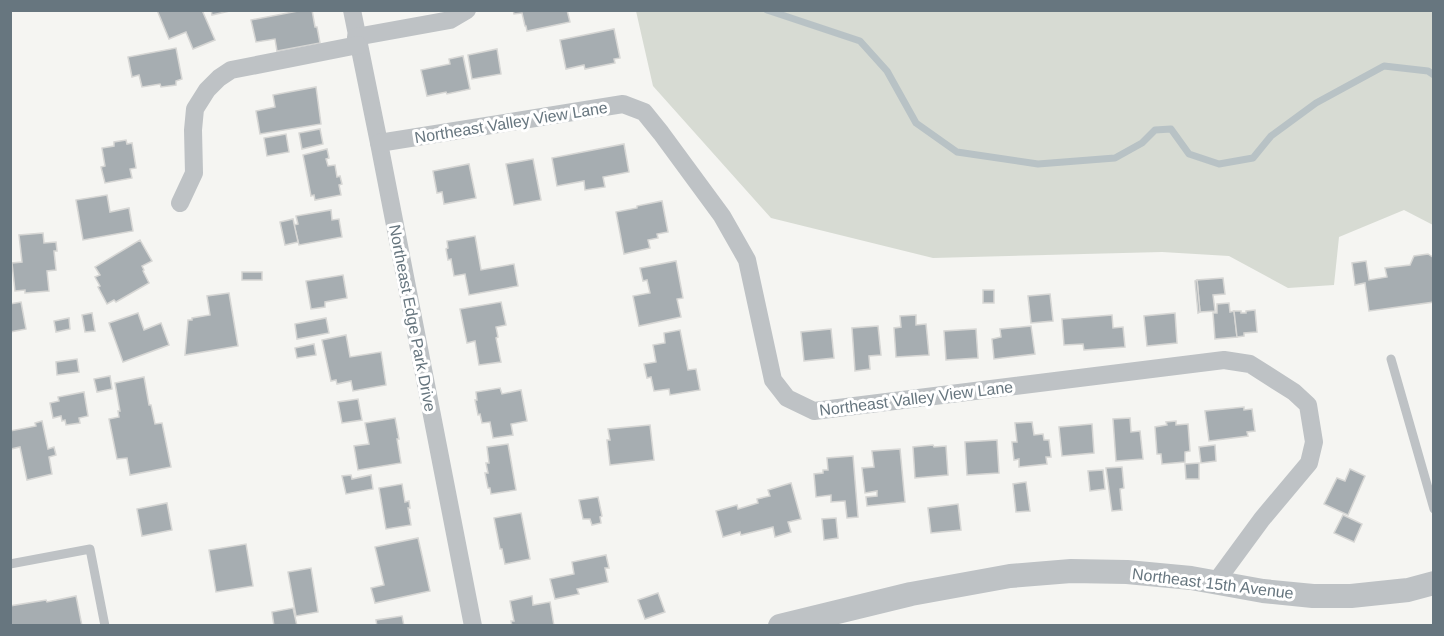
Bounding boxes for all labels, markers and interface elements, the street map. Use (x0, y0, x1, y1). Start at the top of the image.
street label: Northeast Valley View Lane (413, 99, 609, 146)
street label: Northeast Edge Park Drive (386, 223, 439, 413)
street label: Northeast Valley View Lane (818, 378, 1014, 419)
street label: Northeast 15th Avenue (1131, 565, 1295, 602)

